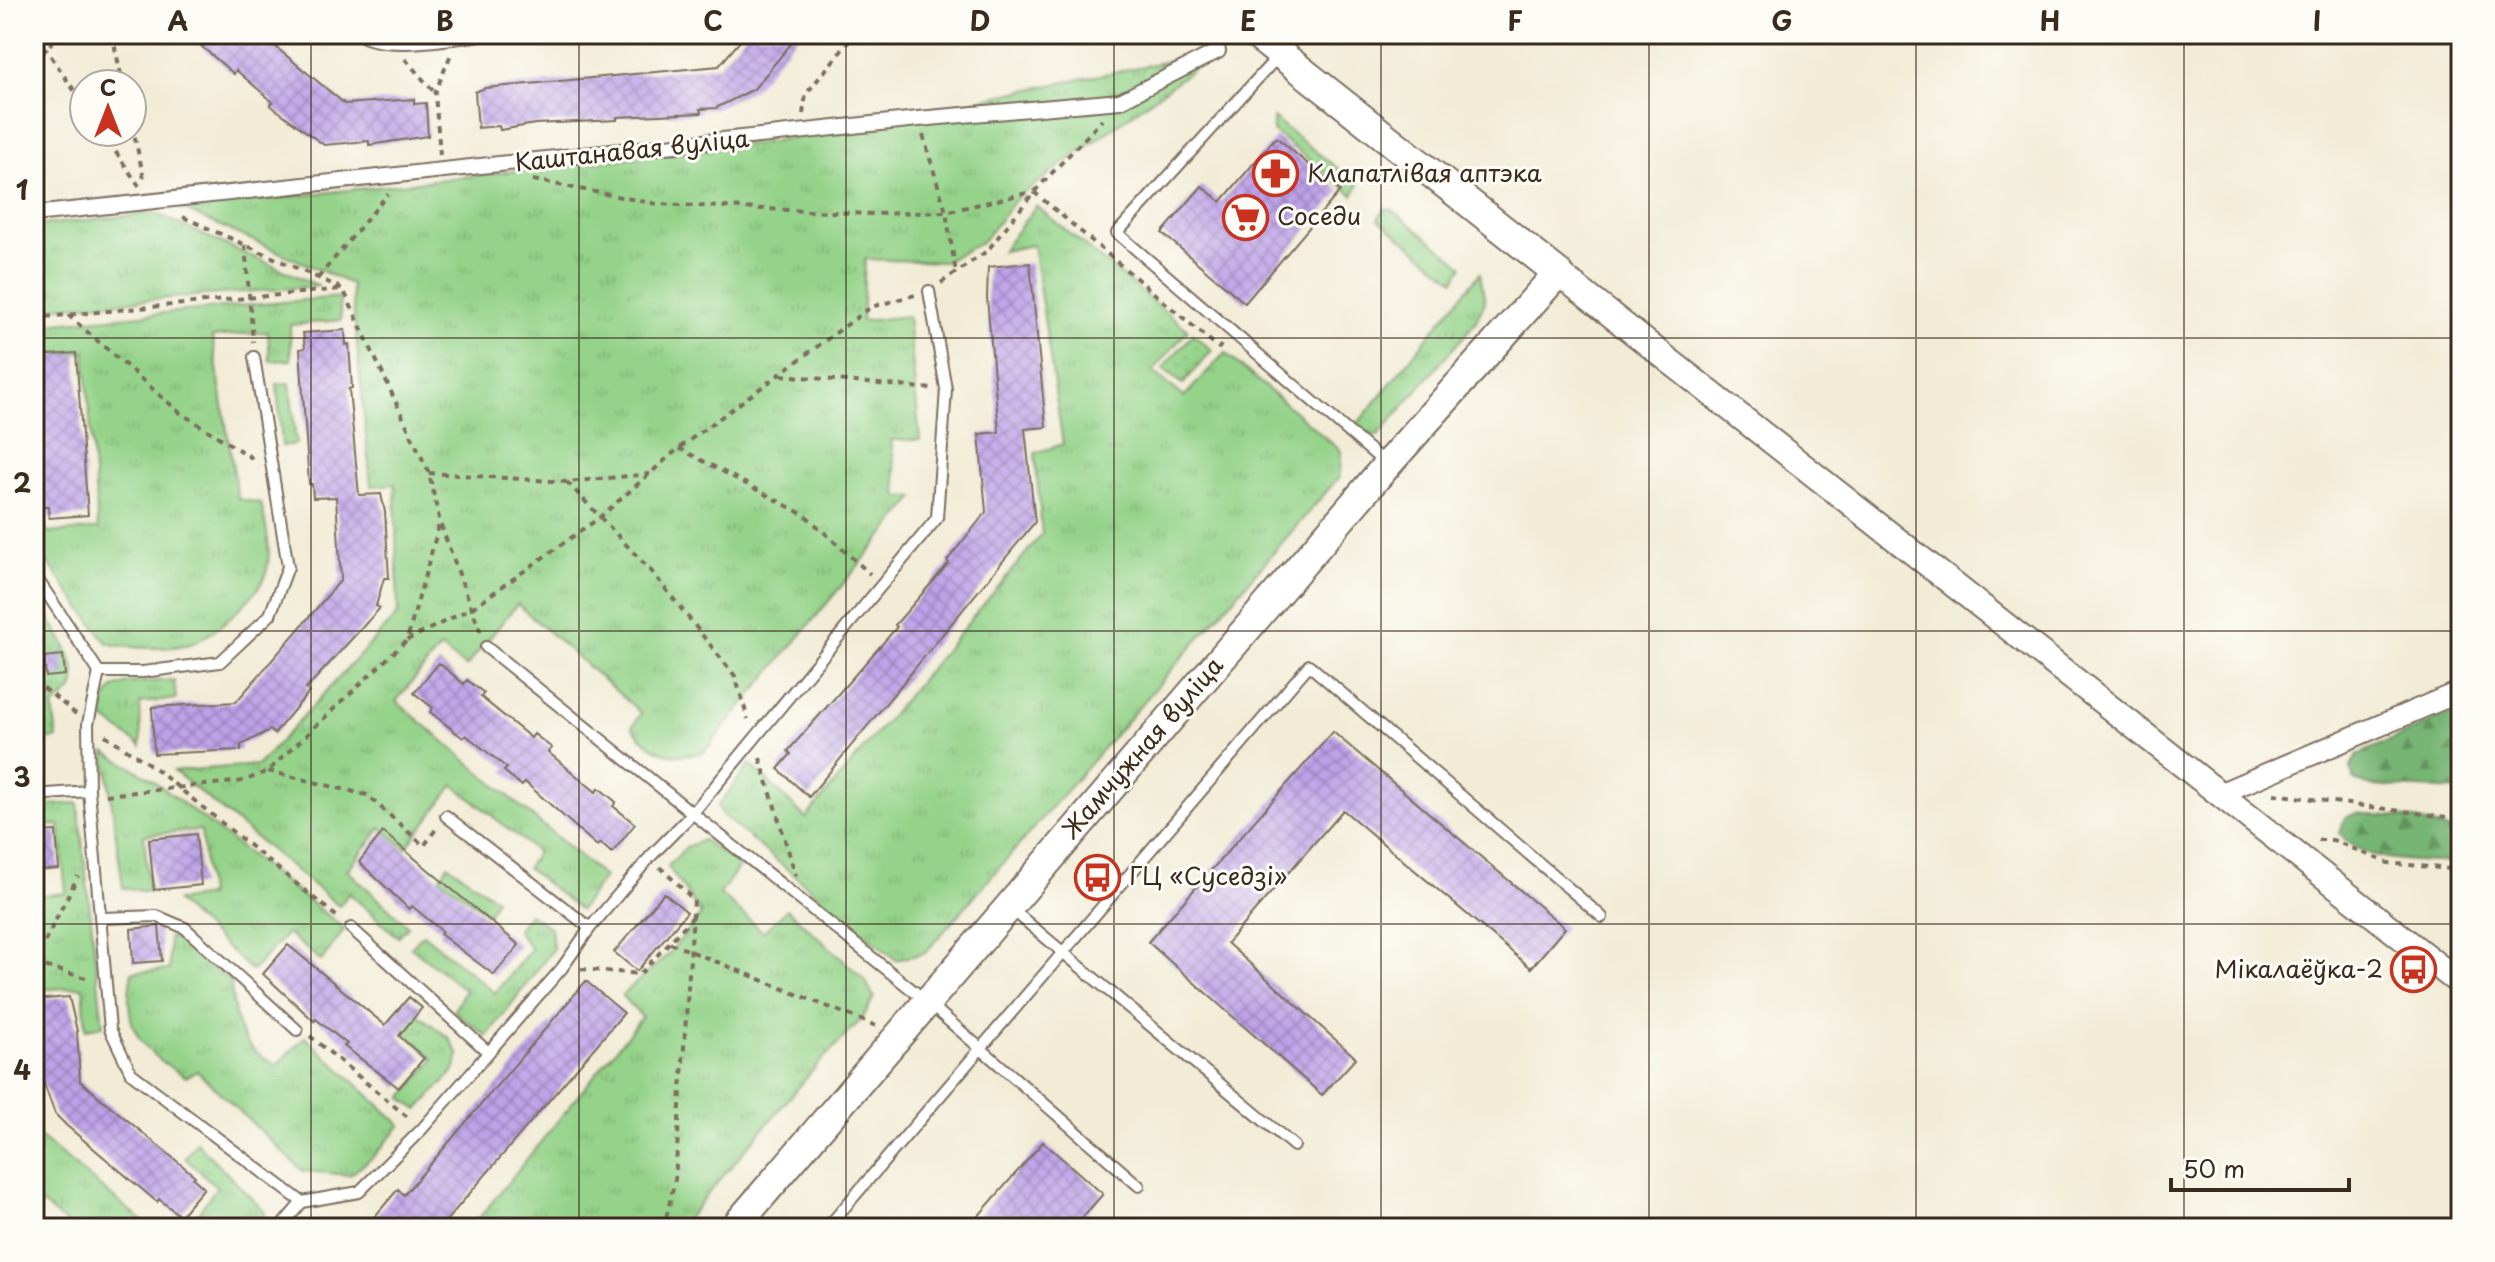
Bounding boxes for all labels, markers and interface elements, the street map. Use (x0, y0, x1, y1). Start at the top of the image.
text: A (168, 1, 188, 40)
text: B (436, 1, 454, 40)
text: C (703, 1, 723, 40)
text: D (970, 1, 990, 40)
text: E (1240, 1, 1256, 40)
text: F (1507, 1, 1523, 40)
text: G (1771, 1, 1793, 40)
text: H (2040, 1, 2060, 40)
text: I (2313, 1, 2321, 40)
north arrow (68, 68, 148, 148)
text: С (100, 70, 116, 103)
street label: Каштанавая вуліца (513, 119, 751, 179)
pharmacy icon: Клапатлівая аптэка (1252, 150, 1300, 198)
place label: Клапатлівая аптэка (1307, 154, 1542, 190)
text: 1 (16, 170, 28, 209)
supermarket icon: Соседи (1222, 193, 1270, 241)
place label: Соседи (1277, 197, 1361, 233)
text: 2 (13, 463, 31, 502)
street label: Жамчужная вуліца (1052, 648, 1231, 846)
text: 3 (13, 757, 31, 796)
bus stop icon: ГЦ «Суседзі» (1074, 853, 1122, 901)
place label: ГЦ «Суседзі» (1129, 857, 1287, 893)
bus stop icon: Мікалаёўка-2 (2390, 946, 2438, 994)
place label: Мікалаёўка-2 (2215, 950, 2383, 986)
text: 4 (13, 1050, 31, 1089)
scale bar (2171, 1142, 2349, 1192)
text: 50 m (2183, 1150, 2245, 1186)

